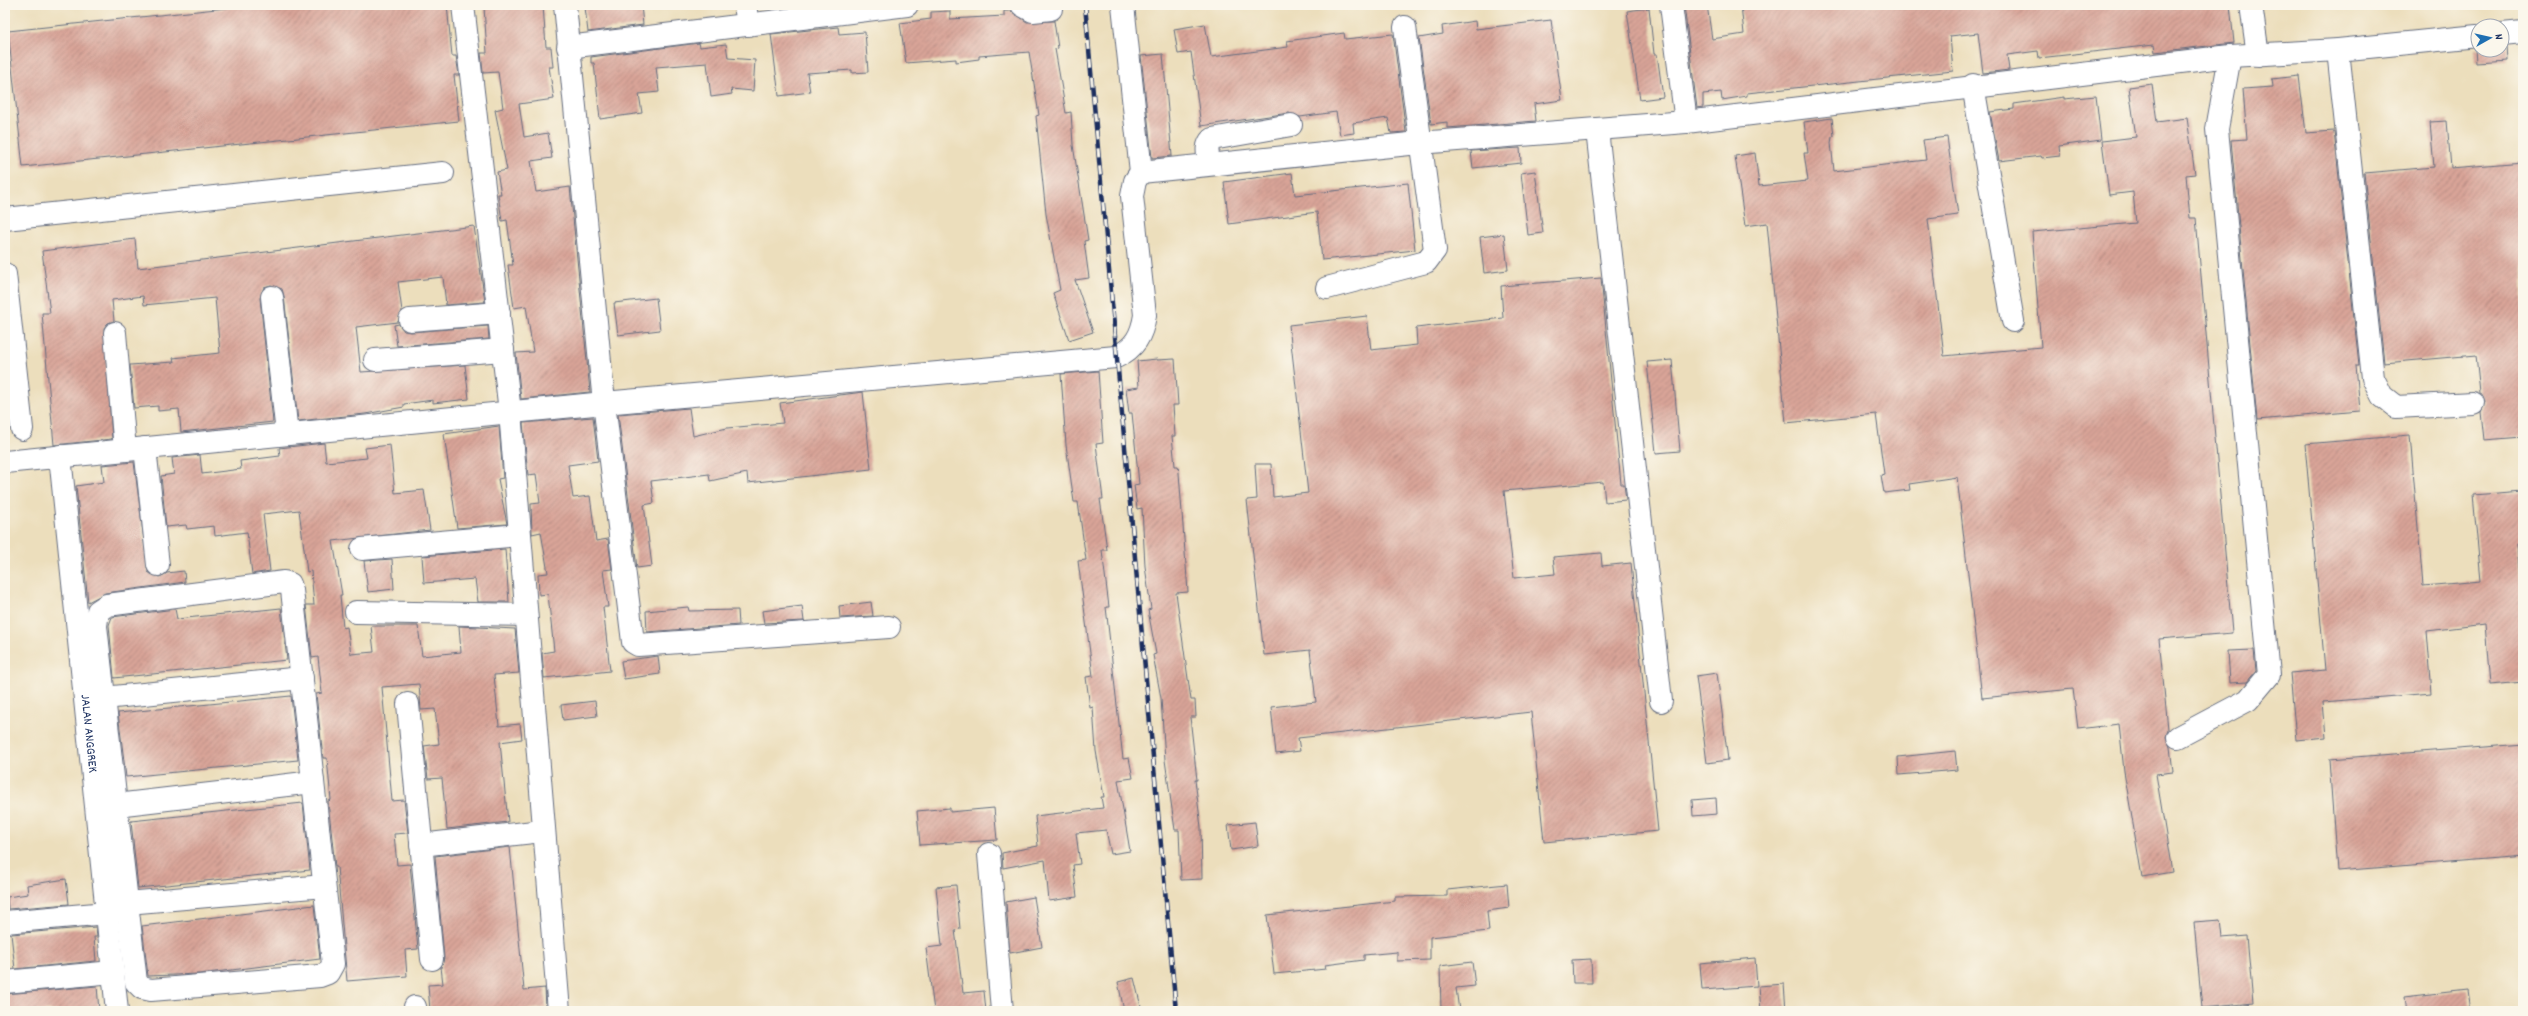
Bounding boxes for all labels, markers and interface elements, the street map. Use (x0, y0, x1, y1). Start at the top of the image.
north arrow (2470, 18, 2510, 58)
text: N (2490, 33, 2506, 41)
street label: JALAN ANGGREK (75, 693, 102, 774)

